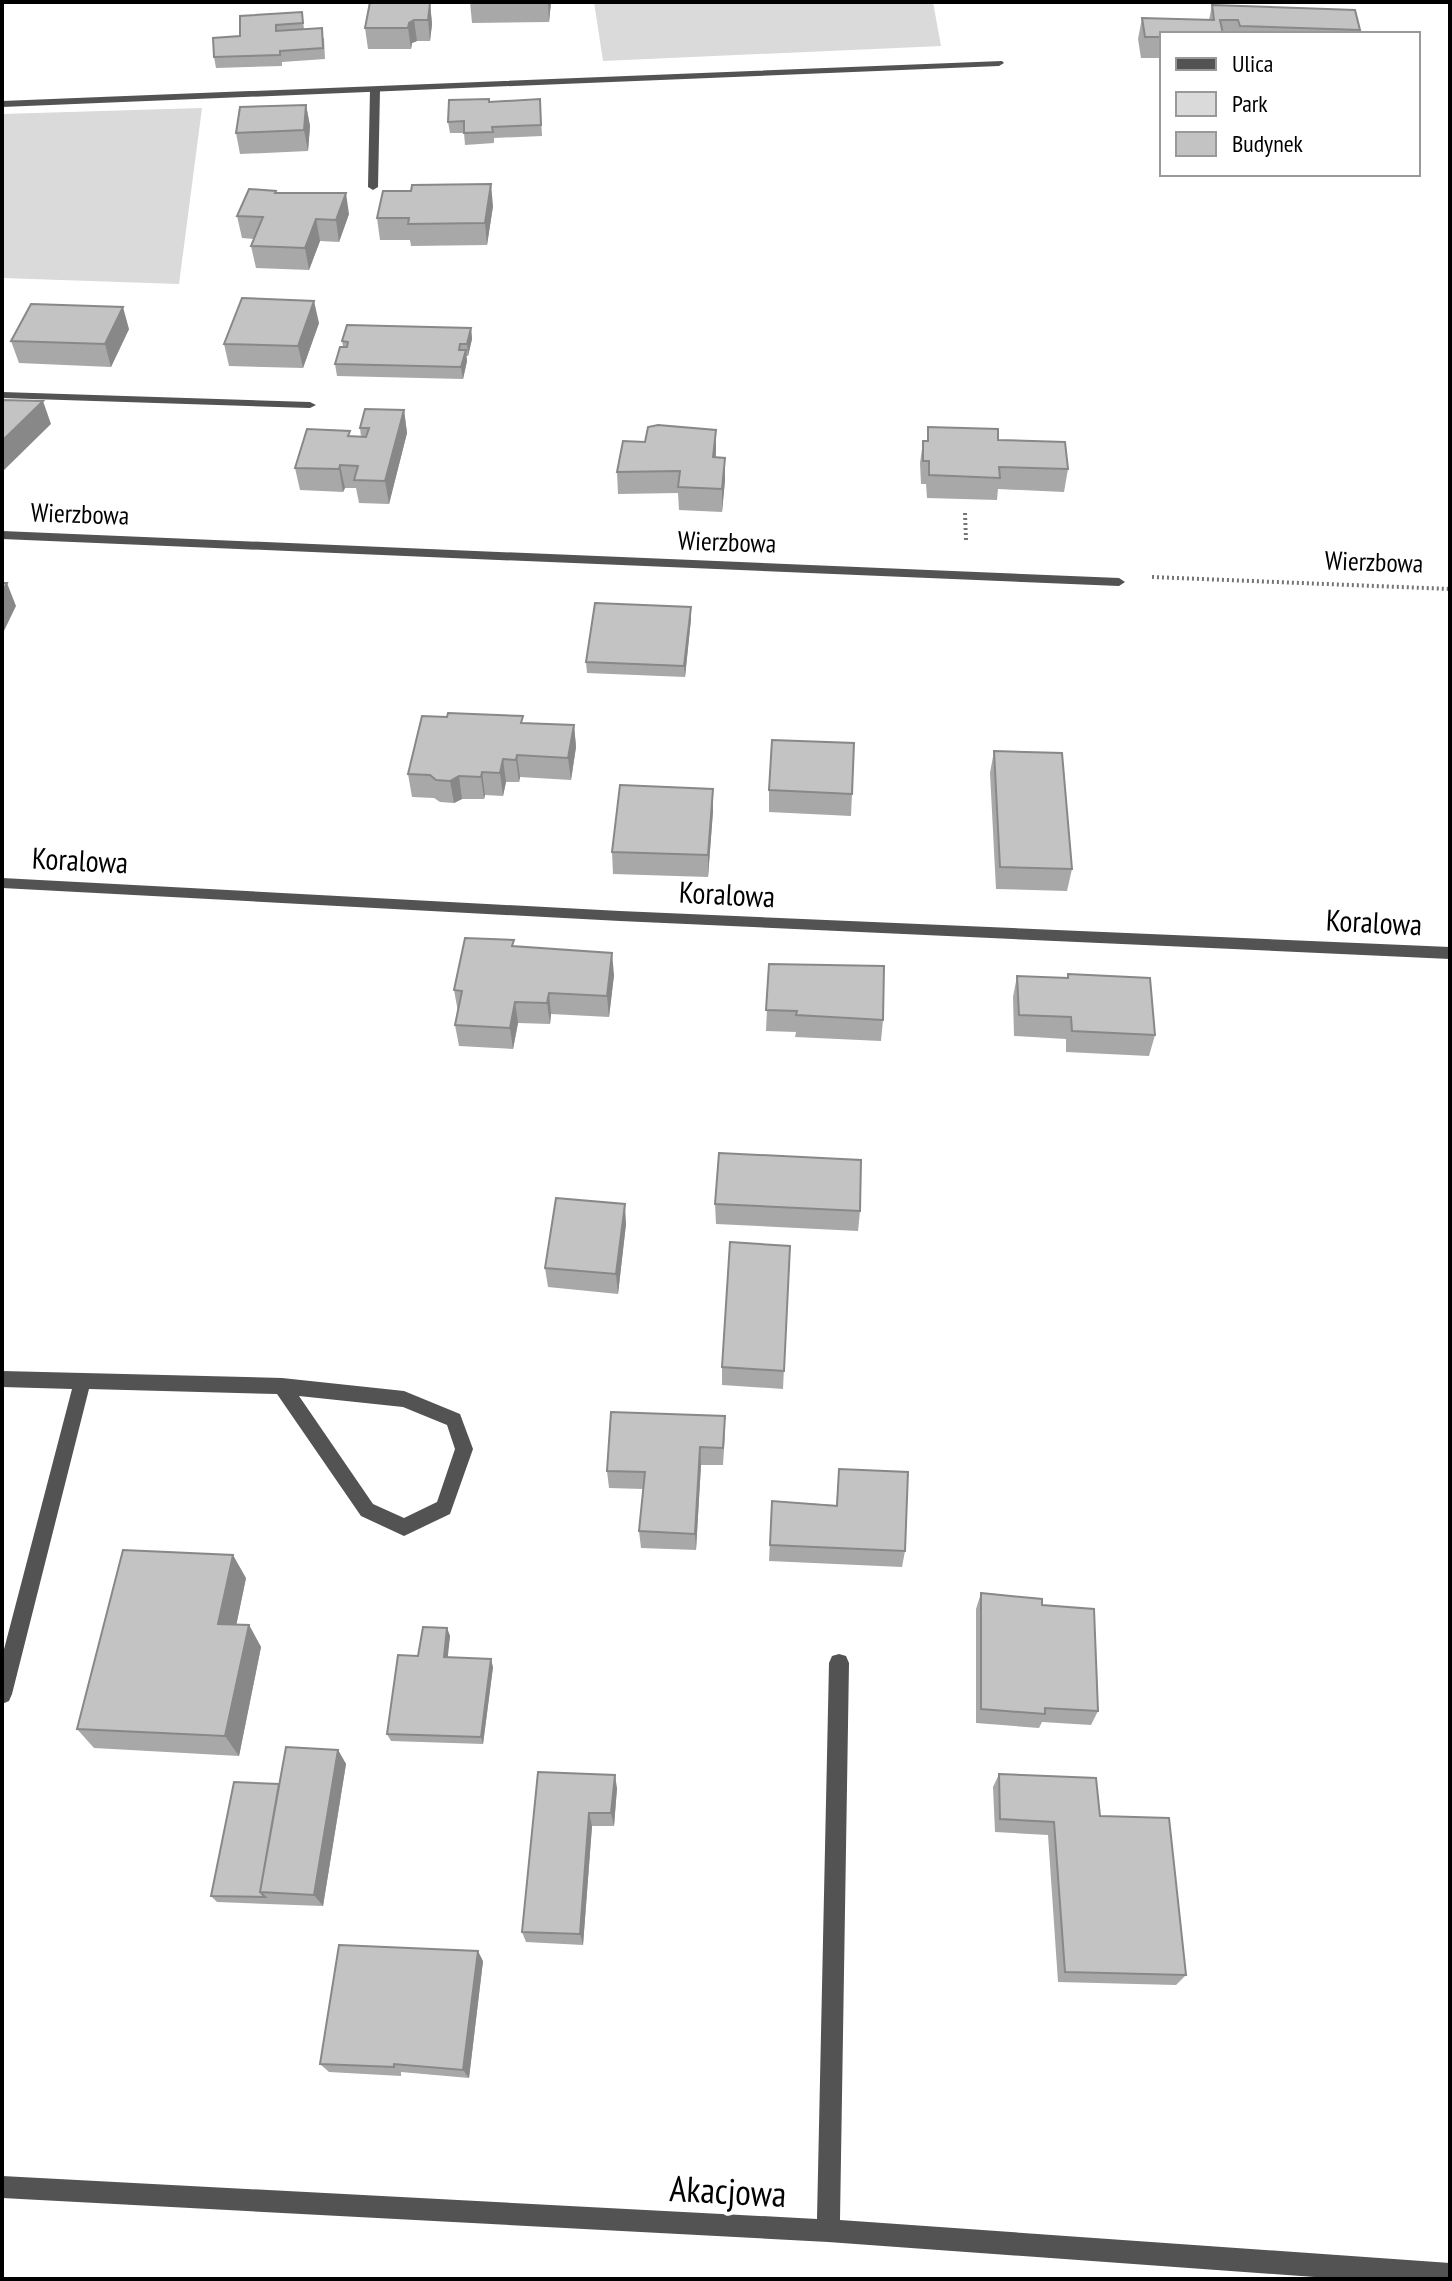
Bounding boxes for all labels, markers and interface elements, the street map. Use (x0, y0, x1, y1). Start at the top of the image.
legend (1160, 32, 1420, 176)
text: Ulica (1232, 48, 1273, 79)
text: Park (1232, 88, 1268, 119)
text: Budynek (1232, 128, 1304, 159)
street label: Wierzbowa (30, 495, 130, 532)
street label: Wierzbowa (677, 523, 777, 560)
street label: Wierzbowa (1324, 543, 1424, 580)
street label: Koralowa (31, 838, 129, 881)
street label: Koralowa (678, 872, 776, 915)
street label: Koralowa (1325, 900, 1423, 943)
street label: Akacjowa (668, 2164, 788, 2217)

